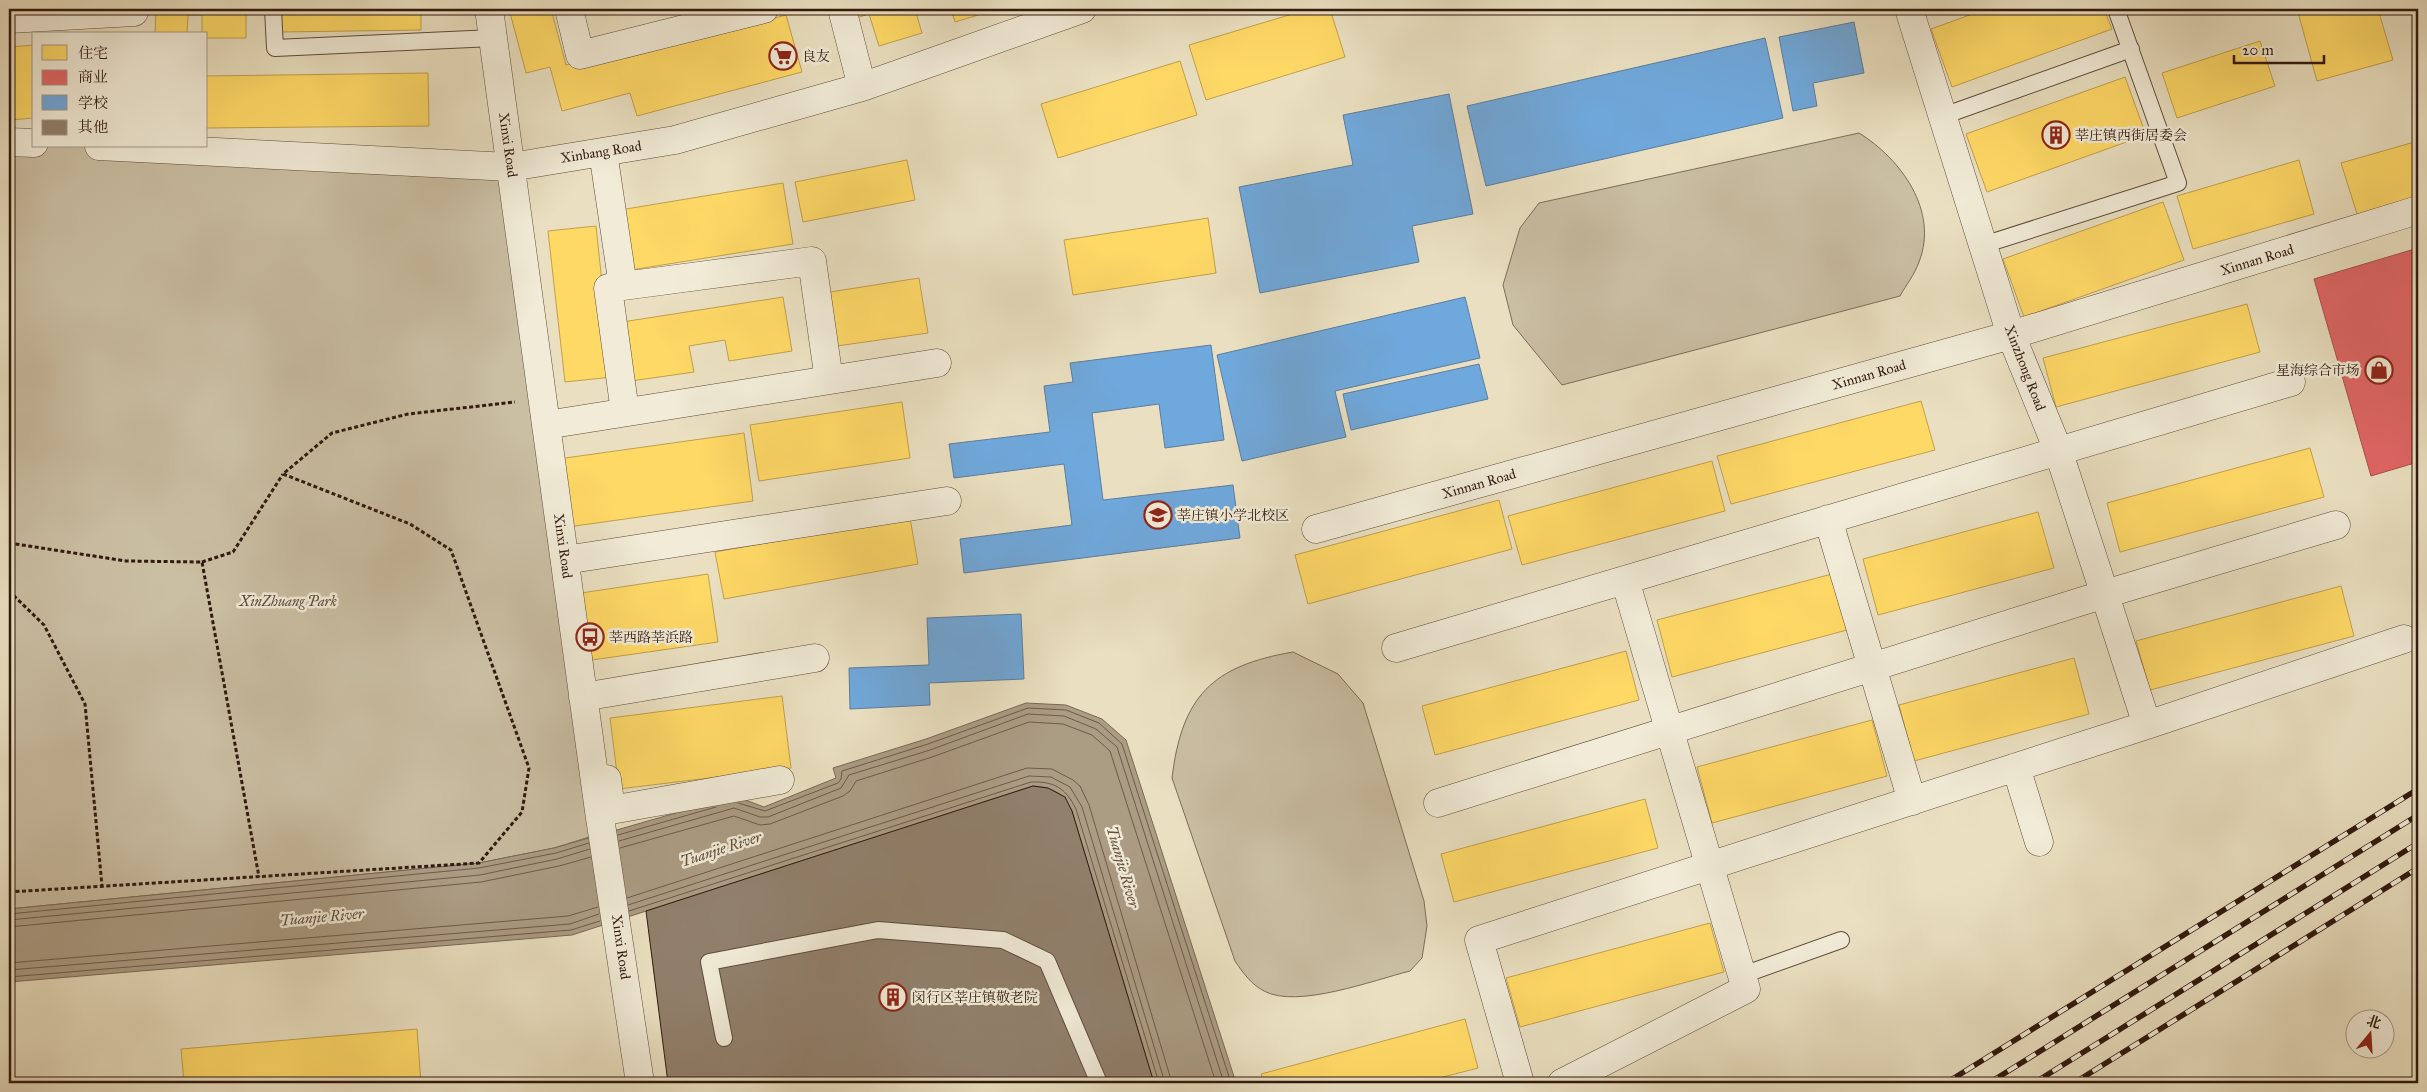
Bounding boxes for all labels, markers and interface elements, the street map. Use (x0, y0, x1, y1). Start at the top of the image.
legend (32, 32, 208, 148)
scale bar (2234, 32, 2324, 64)
supermarket icon: 良友 (768, 41, 798, 71)
text: 20 m (2242, 41, 2274, 59)
text: 住宅 (78, 44, 108, 62)
place label: 良友 (802, 48, 830, 65)
text: 商业 (78, 68, 108, 86)
text: 学校 (78, 94, 108, 112)
street label: Xinxi Road (495, 112, 521, 178)
text: 其他 (78, 118, 108, 136)
building icon: 莘庄镇西街居委会 (2041, 120, 2071, 150)
place label: 莘庄镇西街居委会 (2075, 127, 2187, 144)
street label: Xinbang Road (559, 137, 643, 167)
street label: Xinnan Road (2218, 241, 2296, 279)
street label: Xinzhong Road (2001, 323, 2049, 413)
shop icon: 星海综合市场 (2364, 355, 2394, 385)
street label: Xinnan Road (1830, 356, 1908, 394)
place label: 星海综合市场 (2276, 362, 2360, 379)
street label: Xinnan Road (1440, 465, 1518, 503)
school or university icon: 莘庄镇小学北校区 (1143, 500, 1173, 530)
place label: 莘庄镇小学北校区 (1177, 507, 1289, 524)
street label: Xinxi Road (550, 513, 576, 579)
park label: XinZhuang Park (238, 593, 337, 610)
bus stop icon: 莘西路莘浜路 (575, 622, 605, 652)
place label: 莘西路莘浜路 (609, 629, 693, 646)
water label: Tuanjie River (1103, 824, 1143, 911)
water label: Tuanjie River (678, 827, 764, 871)
water label: Tuanjie River (279, 904, 365, 930)
street label: Xinxi Road (608, 914, 634, 980)
building icon: 闵行区莘庄镇敬老院 (878, 982, 908, 1012)
place label: 闵行区莘庄镇敬老院 (912, 989, 1038, 1006)
north arrow (2344, 1010, 2394, 1060)
text: 北 (2365, 1012, 2383, 1032)

